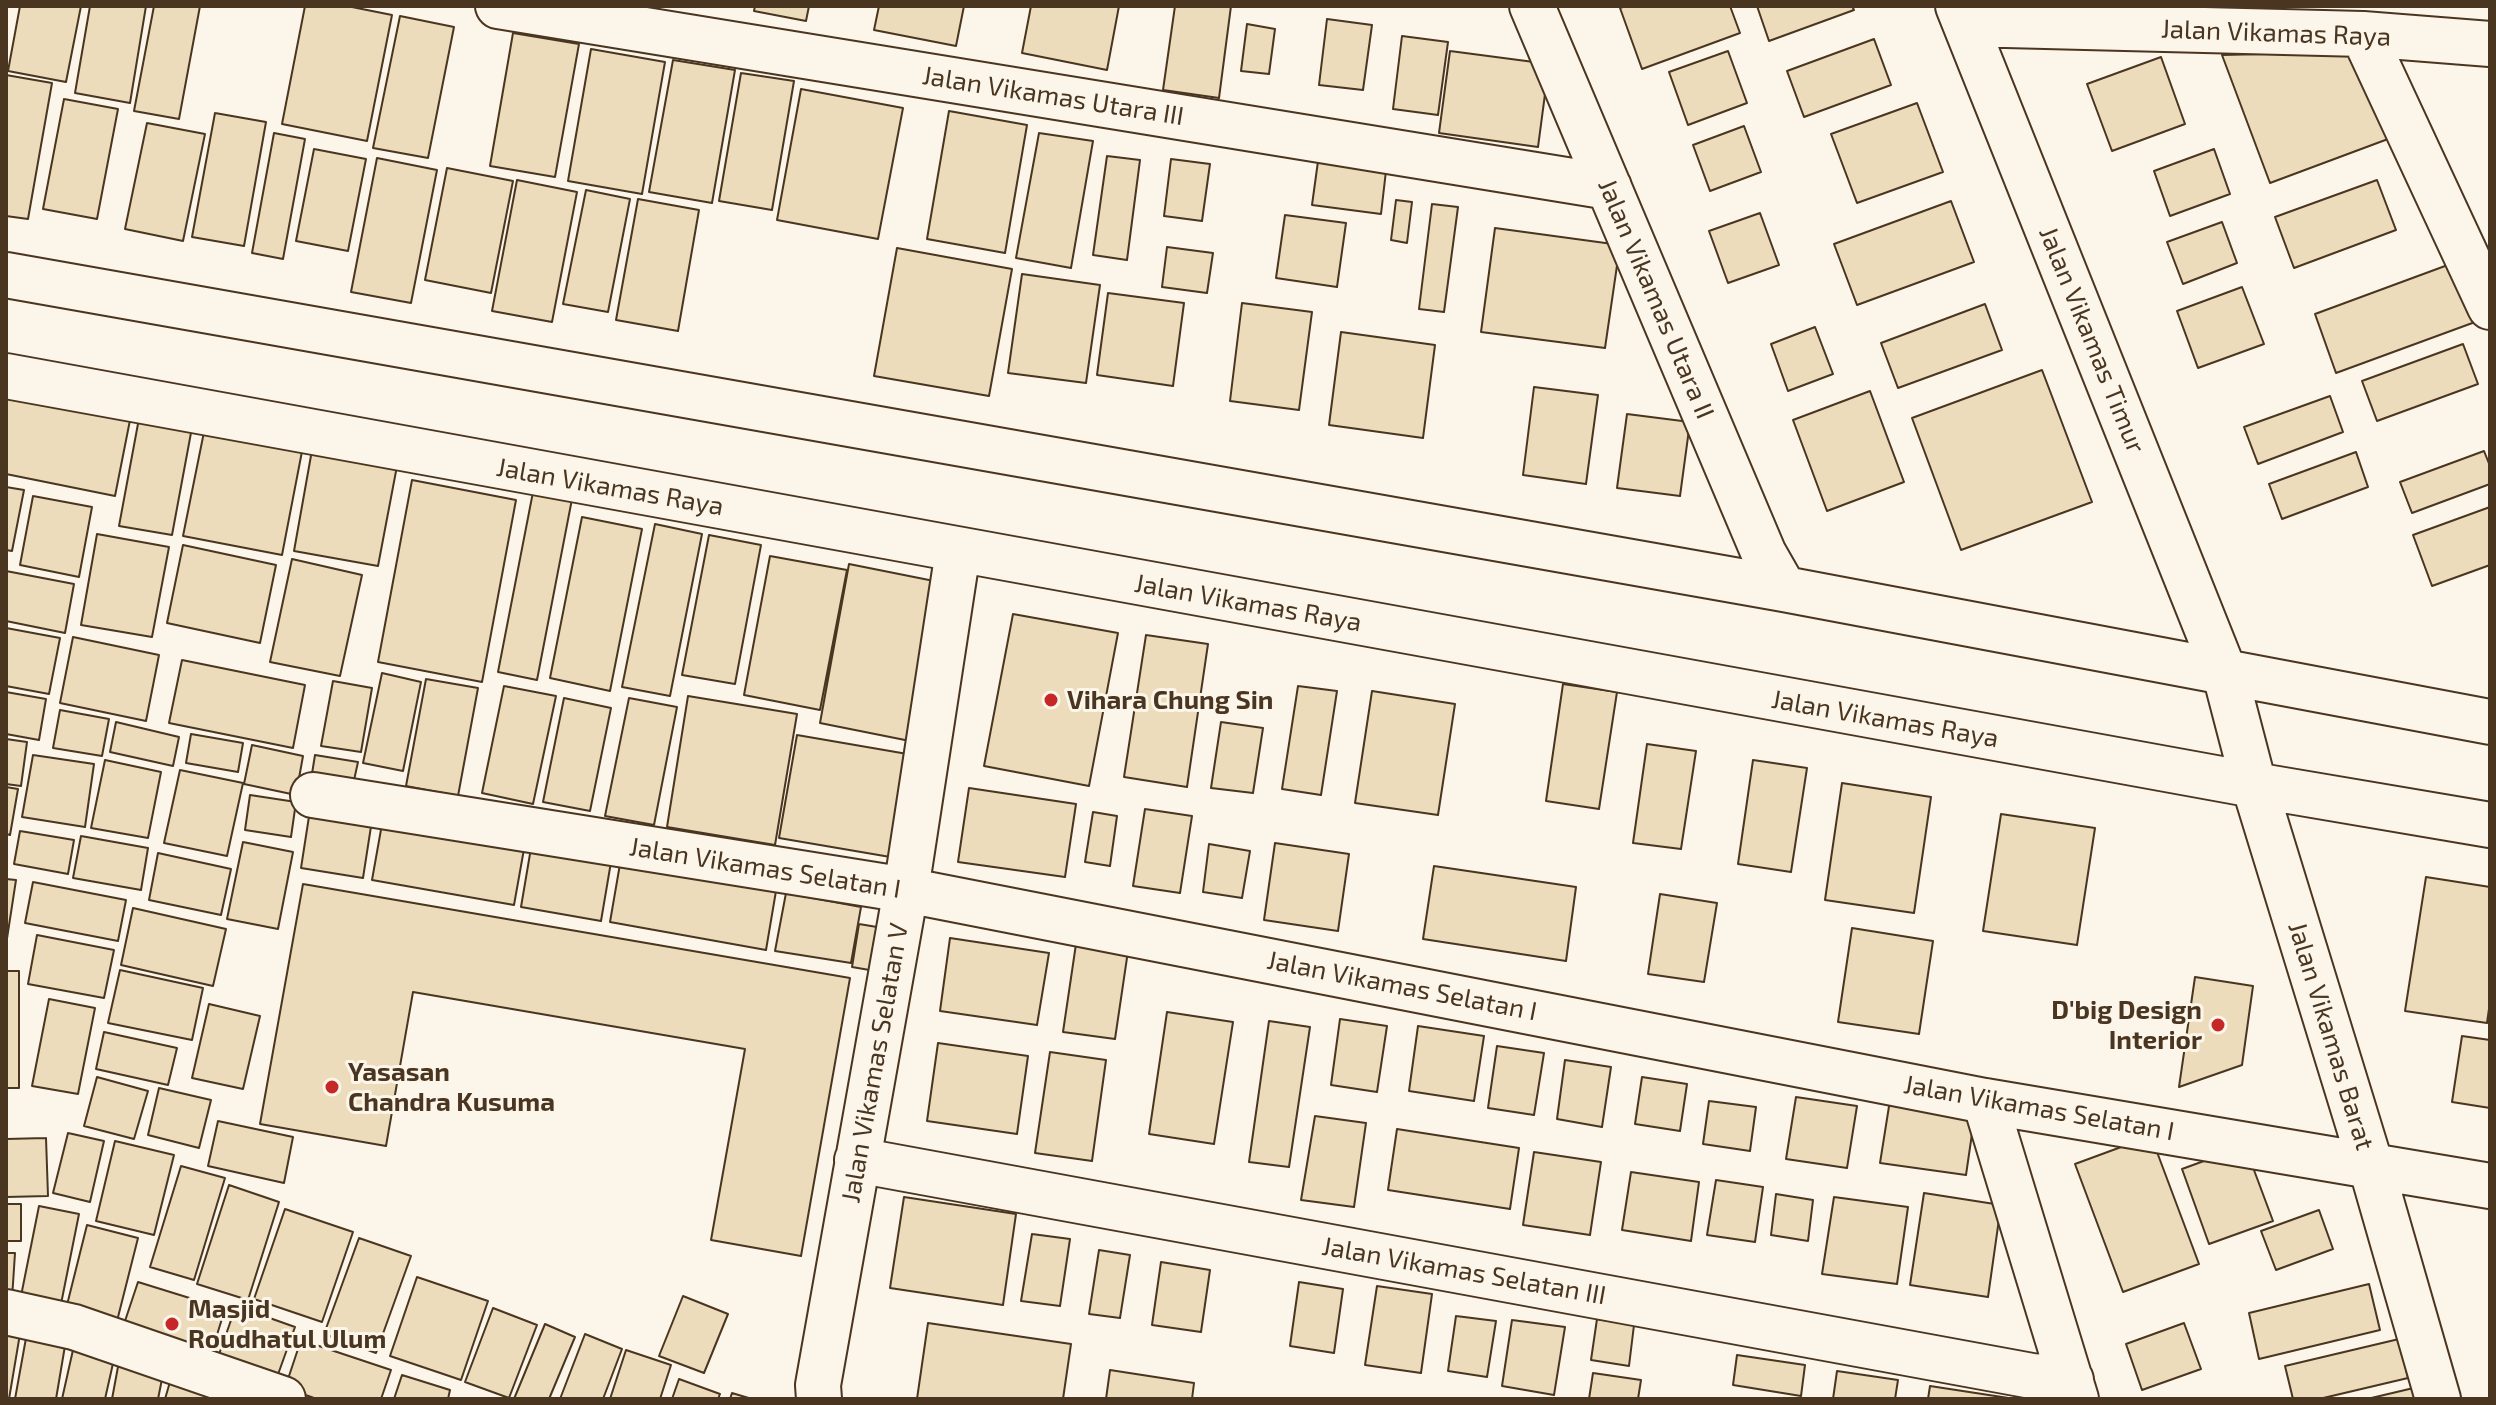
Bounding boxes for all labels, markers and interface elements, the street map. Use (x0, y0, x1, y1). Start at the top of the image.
street label: Jalan Vikamas Raya (2160, 13, 2392, 53)
street label: Jalan Vikamas Utara III (920, 60, 1186, 132)
street label: Jalan Vikamas Utara II (1591, 174, 1721, 424)
street label: Jalan Vikamas Timur (2032, 222, 2152, 458)
street label: Jalan Vikamas Raya (494, 452, 726, 522)
street label: Jalan Vikamas Raya (1132, 568, 1364, 638)
place label: Vihara Chung Sin (1067, 684, 1273, 716)
street label: Jalan Vikamas Raya (1769, 684, 2001, 754)
marker: Vihara Chung Sin (1042, 691, 1060, 709)
street label: Jalan Vikamas Selatan I (627, 831, 903, 905)
street label: Jalan Vikamas Barat (2281, 918, 2381, 1154)
street label: Jalan Vikamas Selatan V (835, 921, 915, 1205)
street label: Jalan Vikamas Selatan I (1264, 945, 1540, 1027)
place label: D'big Design Interior (2051, 994, 2202, 1056)
marker: D'big Design Interior (2209, 1016, 2227, 1034)
place label: Yasasan Chandra Kusuma (348, 1056, 555, 1118)
street label: Jalan Vikamas Selatan I (1901, 1069, 2177, 1147)
marker: Yasasan Chandra Kusuma (323, 1078, 341, 1096)
street label: Jalan Vikamas Selatan III (1320, 1231, 1608, 1311)
place label: Masjid Roudhatul Ulum (188, 1293, 386, 1354)
marker: Masjid Roudhatul Ulum (163, 1315, 181, 1333)

